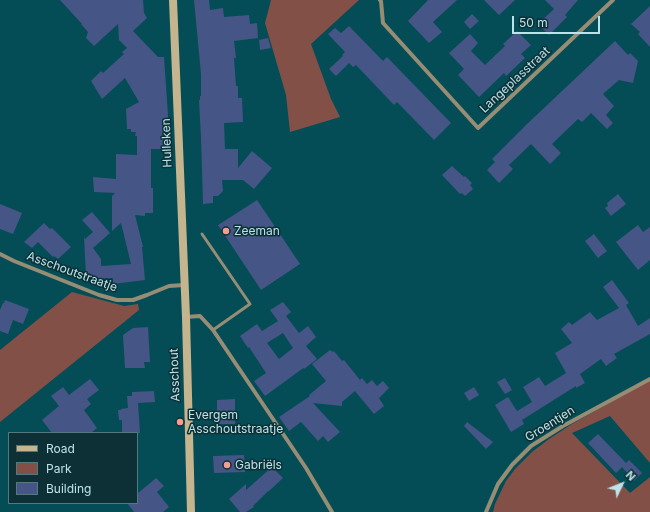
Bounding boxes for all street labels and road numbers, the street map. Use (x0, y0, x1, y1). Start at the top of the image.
street label: Langeplasstraat (477, 44, 553, 116)
street label: Hulleken (159, 118, 175, 168)
street label: Asschoutstraatje (25, 249, 119, 295)
street label: Asschout (167, 348, 183, 402)
street label: Groentjen (523, 403, 577, 445)

